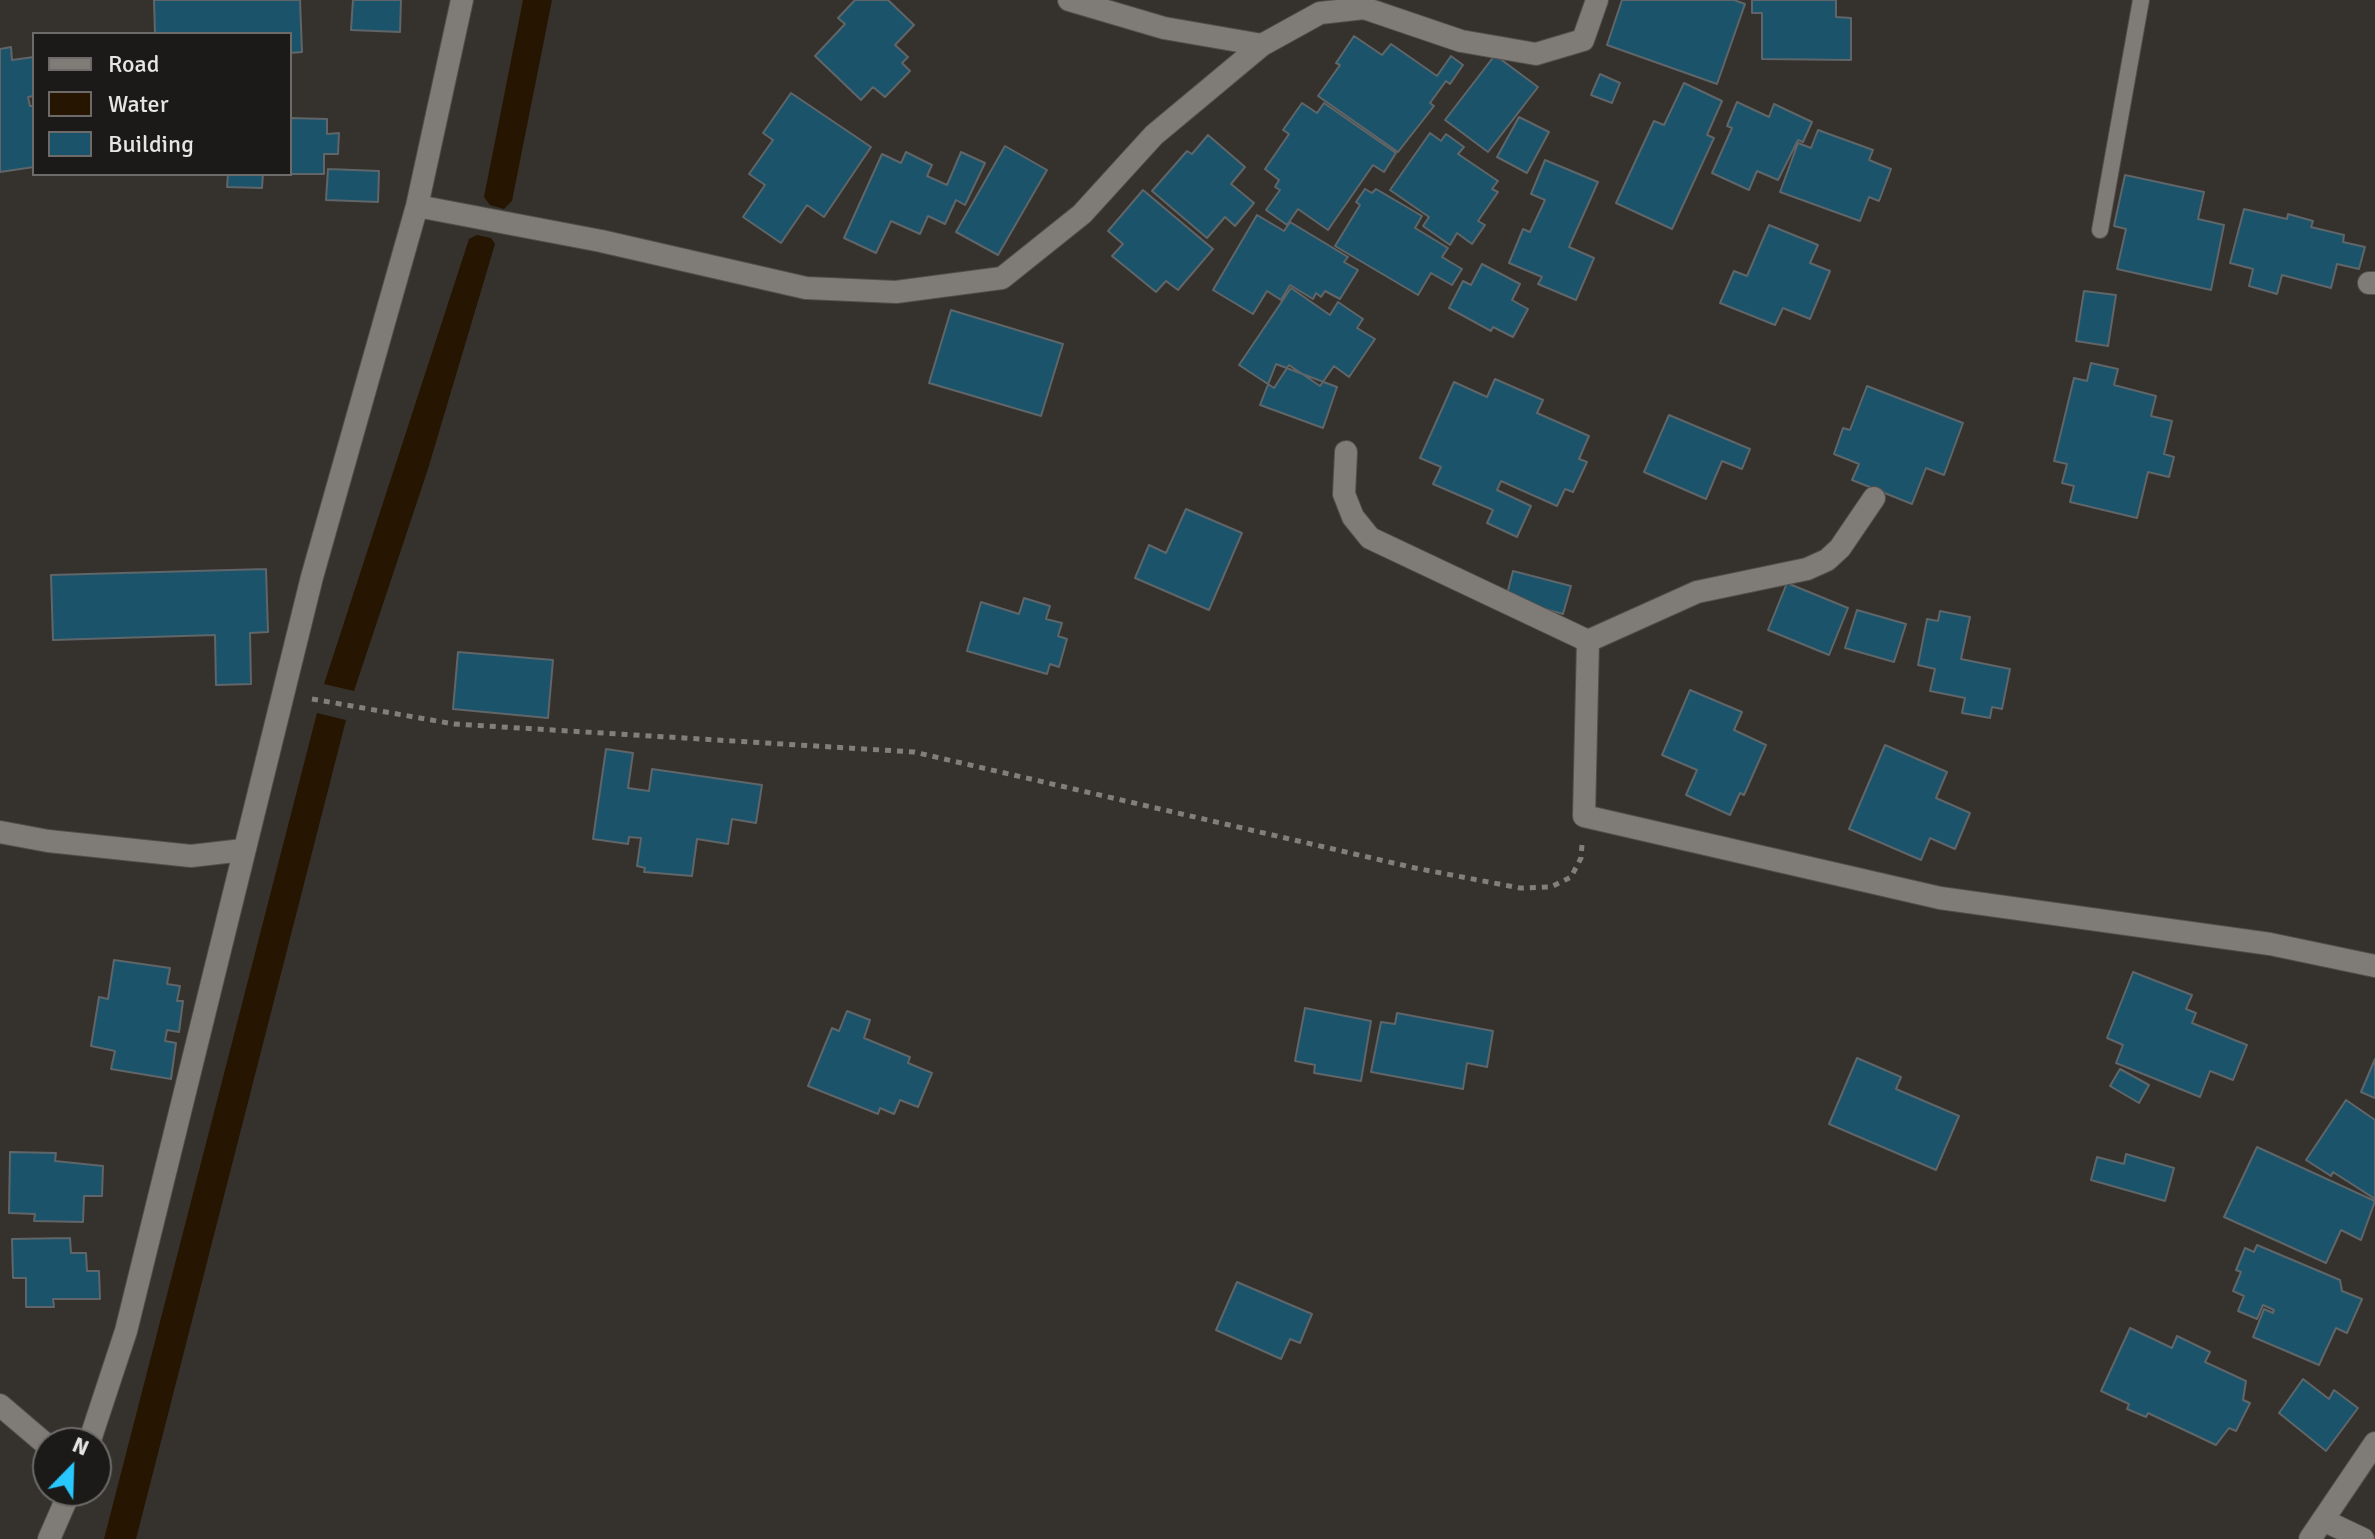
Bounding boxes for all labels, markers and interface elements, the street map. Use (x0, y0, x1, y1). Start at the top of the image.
legend (32, 32, 292, 176)
text: Road (108, 49, 159, 79)
text: Water (108, 89, 168, 119)
text: Building (108, 129, 194, 159)
north arrow (32, 1427, 112, 1507)
text: N (68, 1431, 93, 1462)

